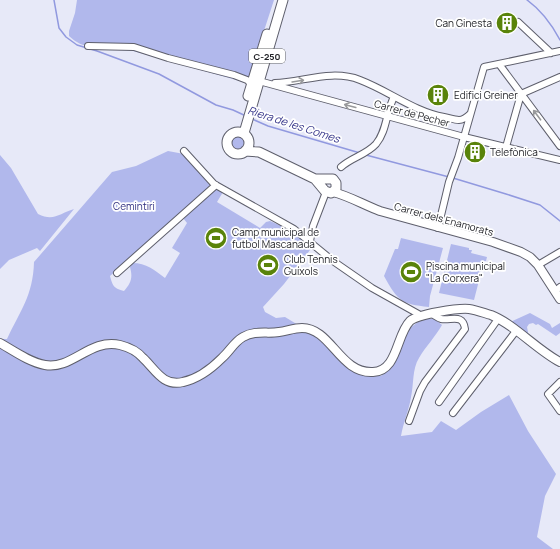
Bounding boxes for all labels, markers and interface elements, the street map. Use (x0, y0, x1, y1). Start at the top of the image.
building icon: Can Ginesta (494, 10, 520, 36)
place label: Can Ginesta (435, 16, 492, 30)
road number: C-250 (249, 49, 285, 63)
one-way arrow (291, 77, 304, 85)
building icon: Edifici Greiner (425, 82, 451, 108)
place label: Edifici Greiner (454, 88, 518, 102)
street label: Carrer de Pecher (373, 96, 452, 130)
water label: Riera de les Comes (246, 102, 343, 146)
one-way arrow (343, 102, 356, 109)
one-way arrow (533, 109, 541, 120)
building icon: Telefònica (462, 139, 488, 165)
place label: Telefònica (490, 145, 538, 159)
park label: Cemintiri (113, 199, 155, 213)
street label: Carrer dels Enamorats (393, 199, 495, 239)
sports icon: Camp municipal de futbol Mascanada (203, 225, 229, 251)
place label: Camp municipal de futbol Mascanada (232, 225, 319, 251)
sports icon: Club Tennis Guíxols (255, 252, 281, 278)
place label: Club Tennis Guíxols (284, 252, 338, 278)
sports icon: Piscina municipal "La Corxera" (398, 259, 424, 285)
place label: Piscina municipal "La Corxera" (426, 259, 505, 285)

